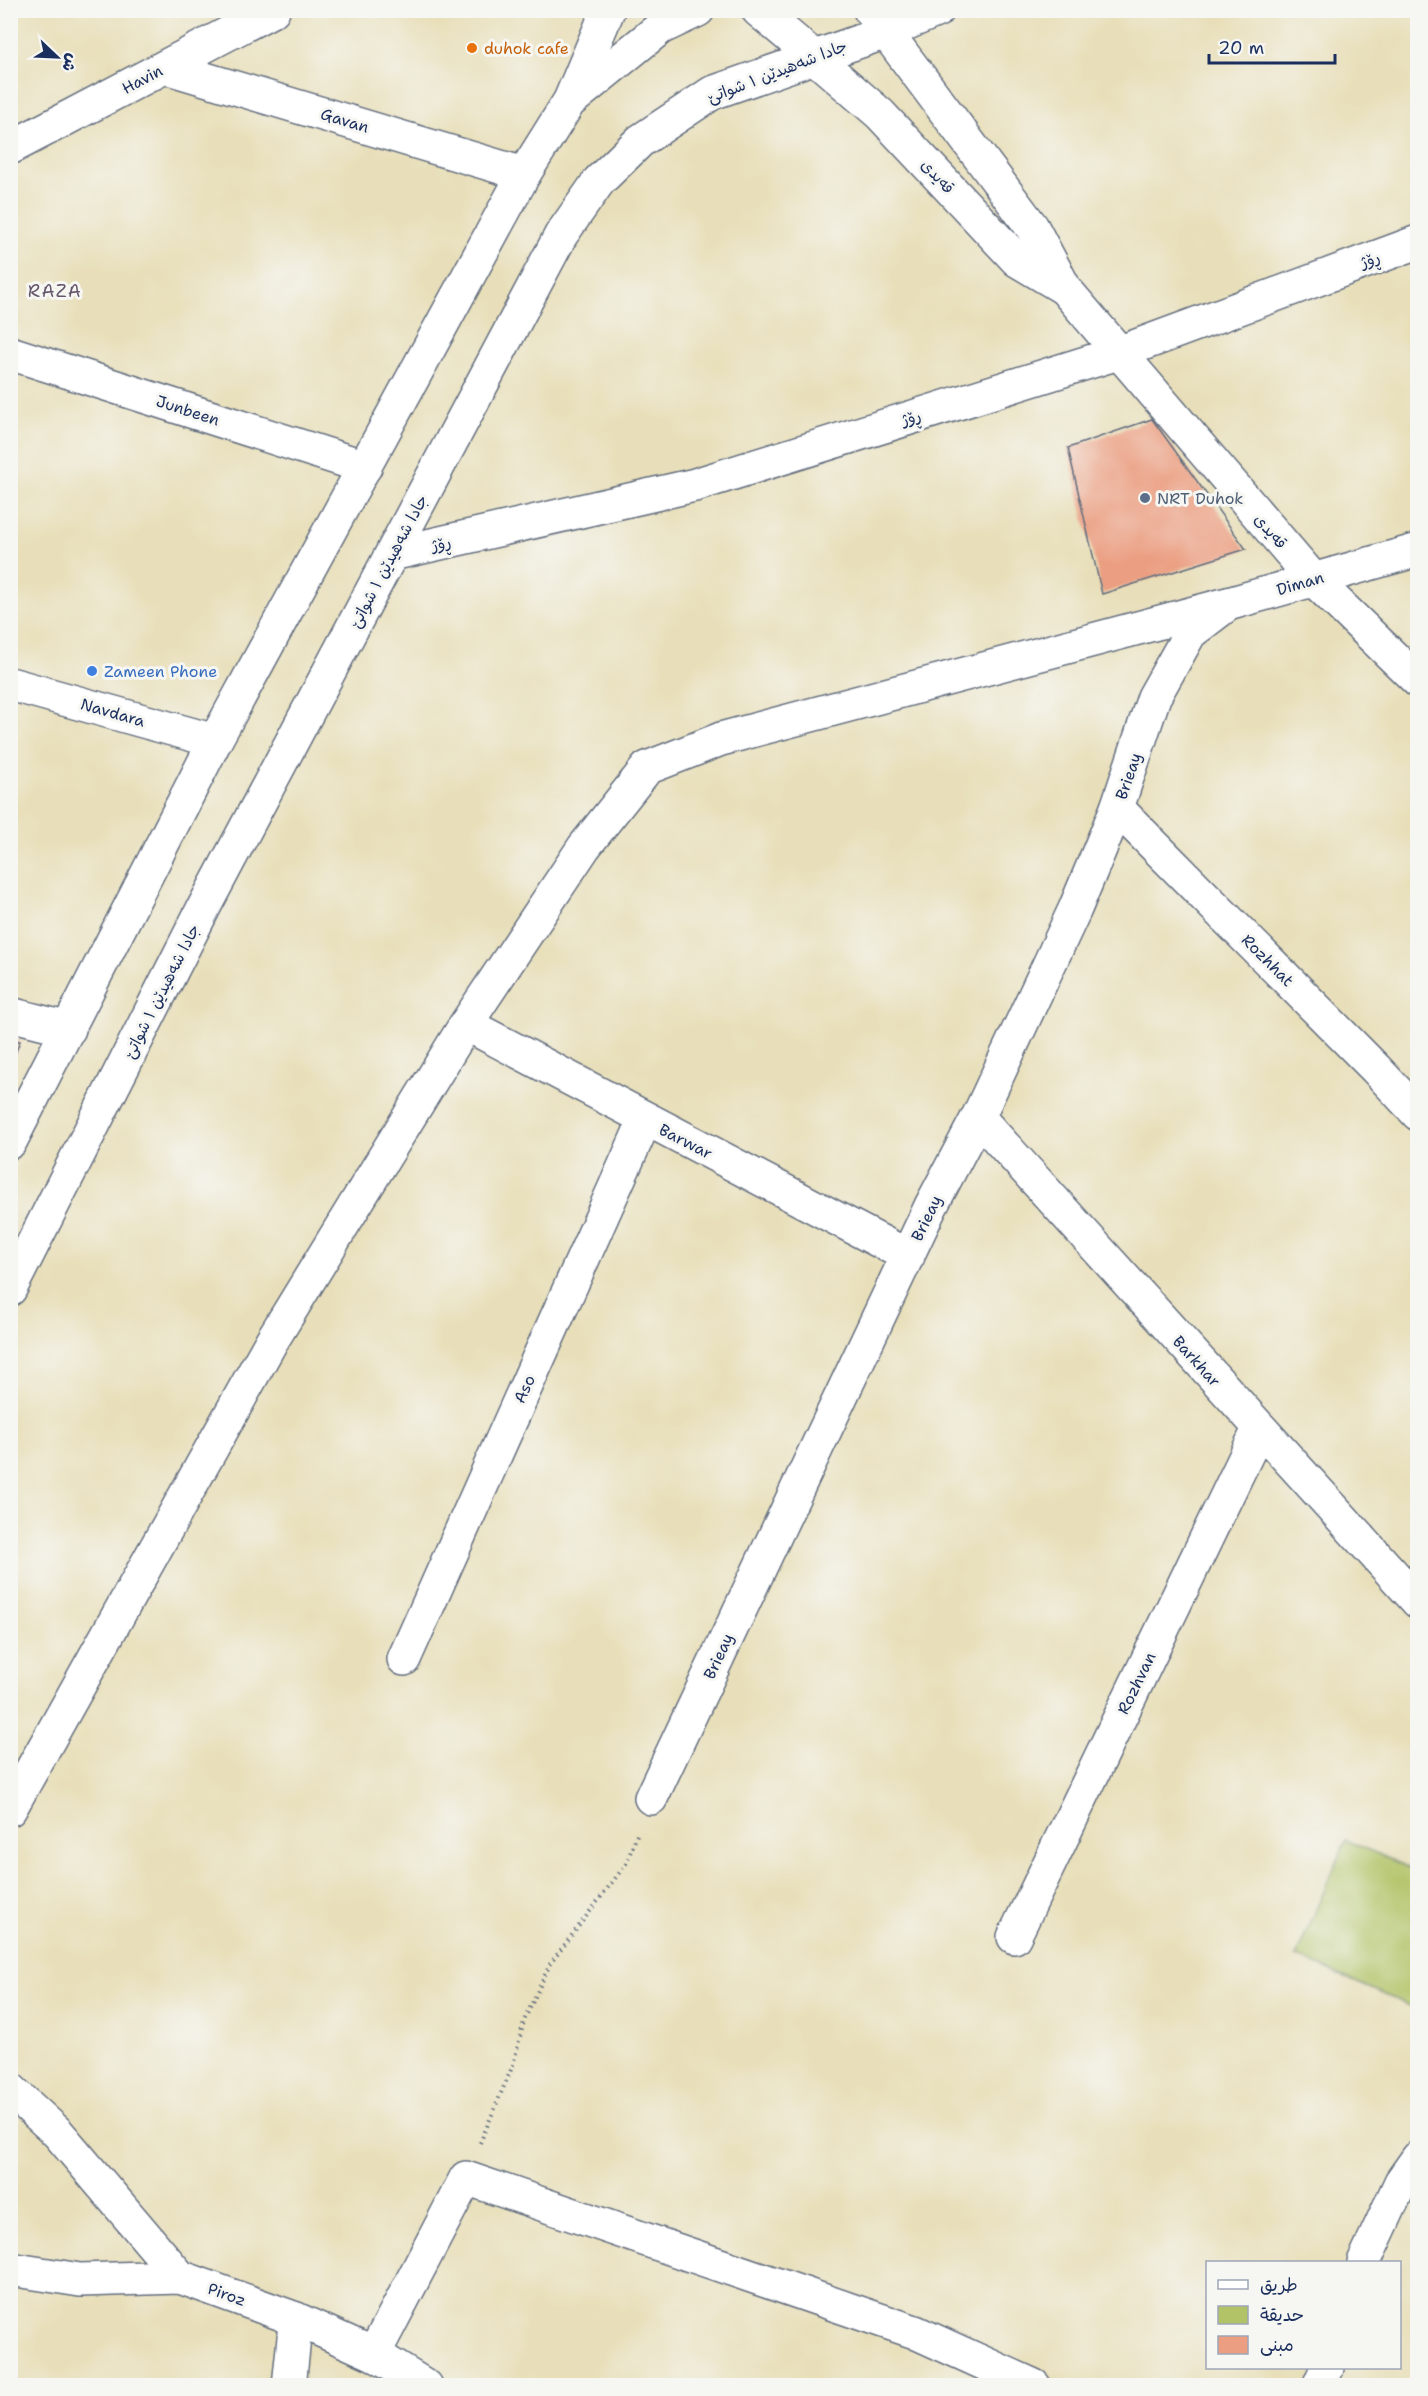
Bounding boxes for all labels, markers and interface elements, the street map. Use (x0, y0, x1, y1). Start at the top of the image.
north arrow (27, 27, 87, 87)
scale bar (1209, 27, 1335, 65)
street label: جادا شەهیدێن ١ شواتێ (704, 35, 850, 108)
text: 20 m (1218, 36, 1264, 60)
place label: duhok cafe (484, 38, 569, 59)
marker: duhok cafe (465, 41, 479, 55)
text: ش (57, 50, 83, 75)
street label: Havin (118, 60, 167, 99)
street label: Gavan (318, 103, 372, 138)
street label: قەیدی (916, 155, 959, 198)
street label: ڕۆژ (1356, 246, 1384, 277)
district label: RAZA (28, 279, 82, 303)
street label: Junbeen (153, 390, 222, 431)
street label: ڕۆژ (897, 405, 925, 435)
place label: NRT Duhok (1157, 488, 1244, 509)
street label: جادا شەهیدێن ١ شواتێ (344, 491, 432, 631)
marker: NRT Duhok (1138, 491, 1152, 505)
street label: قەیدی (1250, 509, 1292, 553)
street label: ڕۆژ (427, 531, 454, 560)
street label: Diman (1274, 567, 1326, 600)
place label: Zameen Phone (104, 661, 217, 682)
marker: Zameen Phone (85, 664, 99, 678)
street label: Navdara (78, 693, 148, 732)
street label: Brieay (1111, 750, 1146, 802)
street label: جادا شەهیدێن ١ شواتێ (119, 921, 204, 1062)
street label: Rozhhat (1237, 930, 1298, 991)
street label: Barwar (655, 1119, 716, 1164)
street label: Brieay (906, 1192, 947, 1245)
street label: Barkhar (1168, 1331, 1225, 1391)
street label: Aso (509, 1372, 540, 1407)
street label: Brieay (699, 1630, 738, 1683)
street label: Rozhvan (1112, 1648, 1161, 1718)
legend (1206, 2261, 1401, 2369)
text: طريق (1260, 2273, 1298, 2297)
street label: Piroz (205, 2278, 249, 2311)
text: حديقة (1260, 2303, 1304, 2327)
text: مبنى (1260, 2333, 1294, 2357)

